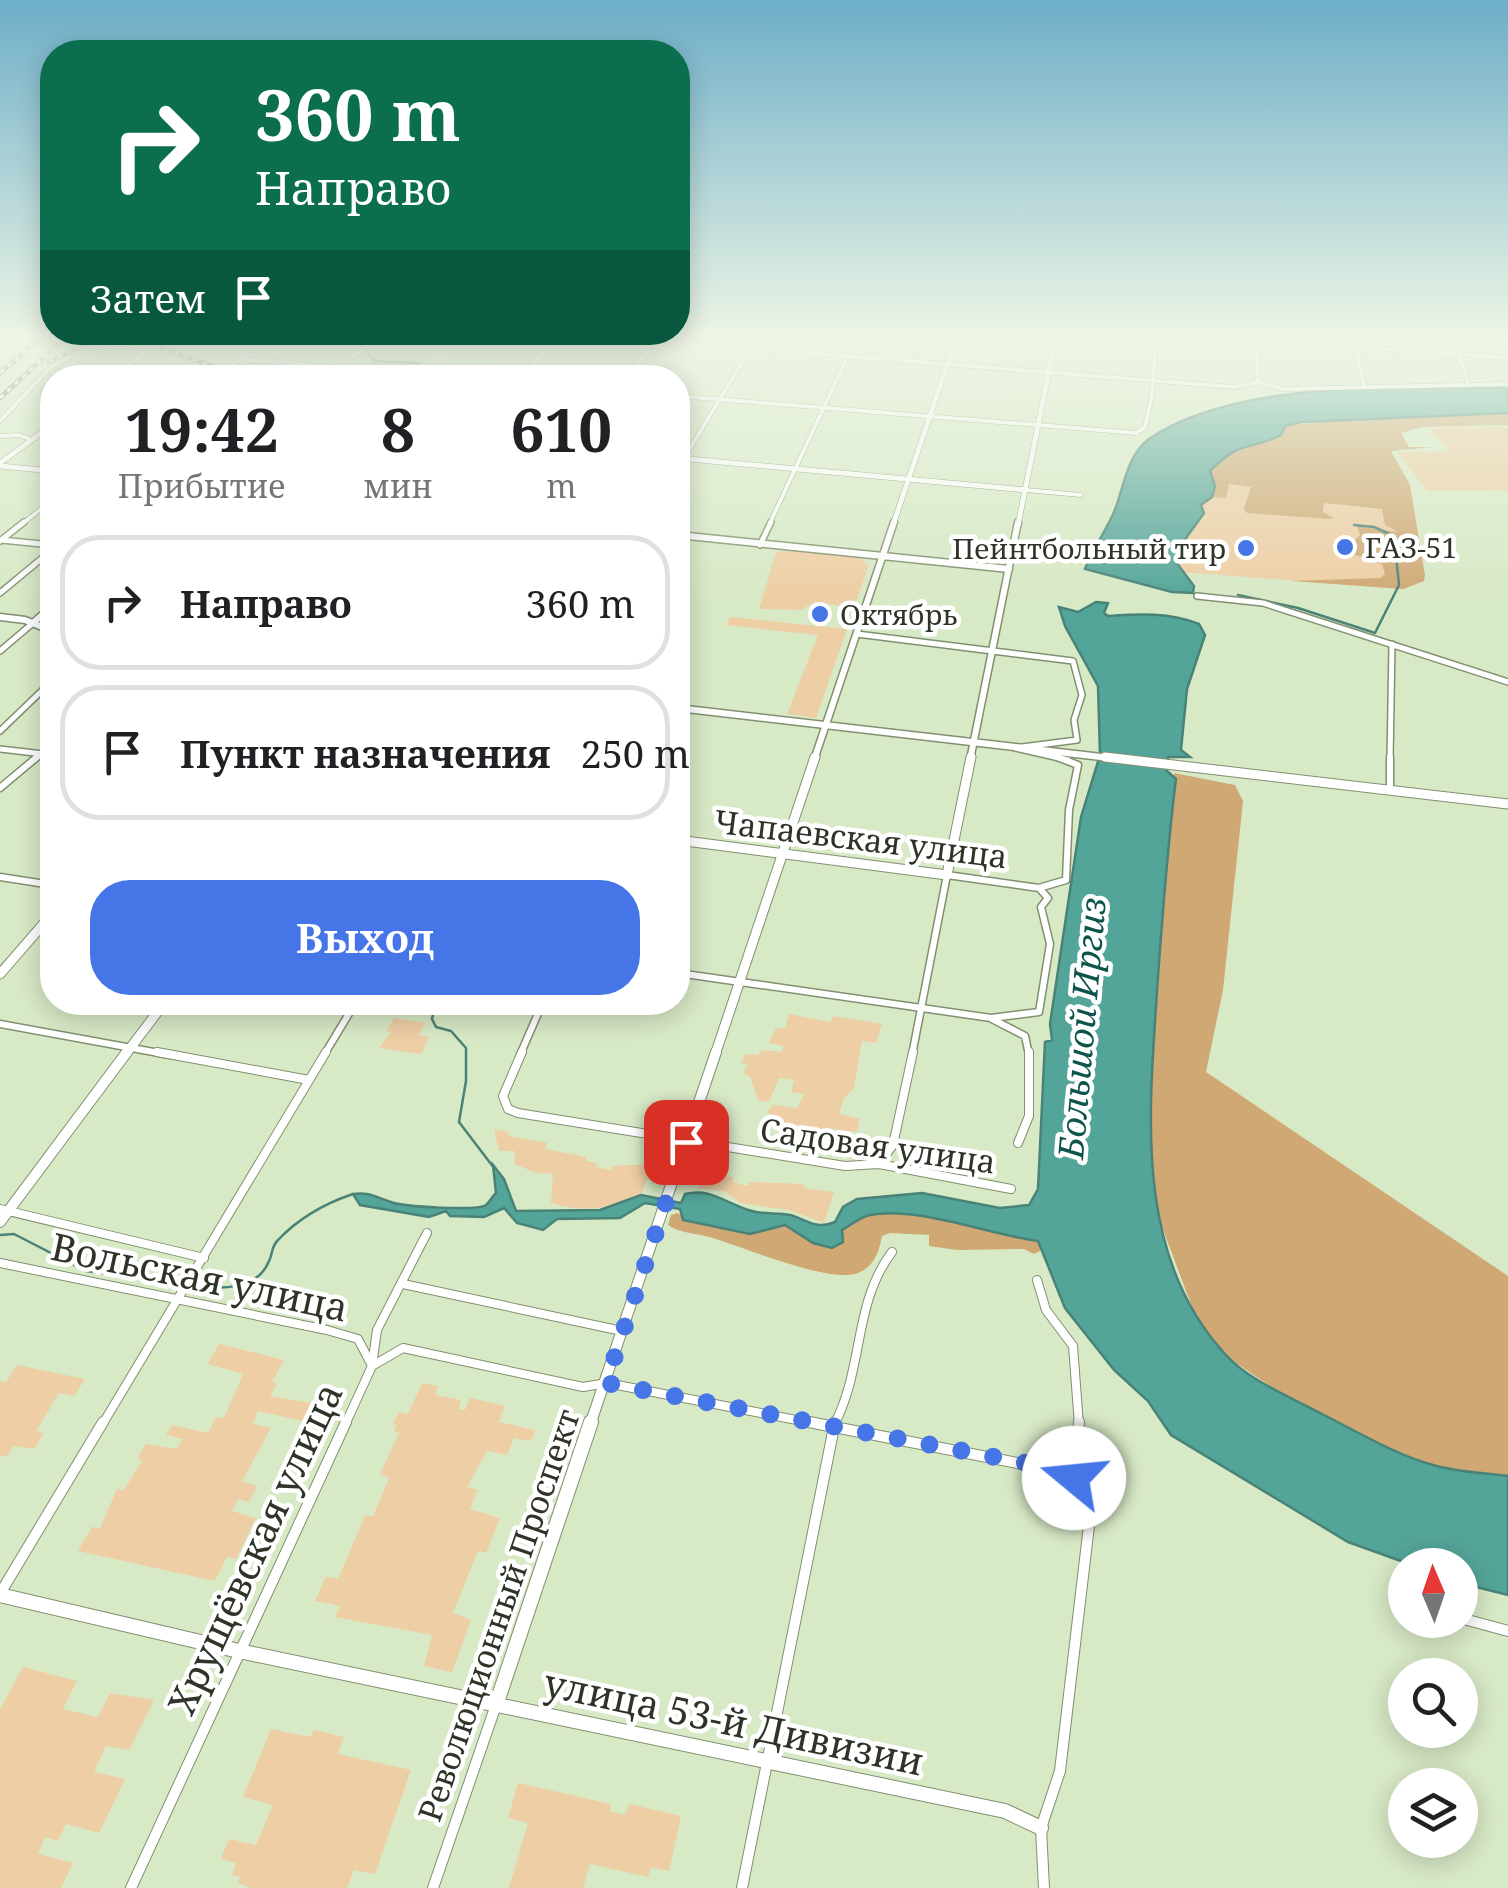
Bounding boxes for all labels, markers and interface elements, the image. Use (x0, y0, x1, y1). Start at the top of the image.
text: 360 m (255, 66, 461, 162)
icon: right (90, 80, 220, 210)
text: Направо (255, 157, 451, 218)
icon: arrive (226, 270, 281, 325)
text: Затем (90, 272, 206, 324)
text: 19:42 (125, 388, 279, 470)
text: 8 (381, 388, 415, 470)
text: 610 (511, 388, 612, 470)
text: Прибытие (118, 464, 286, 507)
text: мин (363, 464, 433, 507)
text: m (546, 464, 576, 507)
place label: ГАЗ-51 (1365, 528, 1457, 566)
place label: Пейнтбольный тир (952, 529, 1226, 567)
marker: ГАЗ-51 (1334, 536, 1356, 558)
marker: Пейнтбольный тир (1235, 537, 1257, 559)
icon: right (95, 575, 150, 630)
text: Направо (180, 577, 352, 629)
text: 360 m (525, 577, 635, 629)
place label: Октябрь (840, 595, 957, 633)
marker: Октябрь (809, 603, 831, 625)
icon: arrive (95, 725, 150, 780)
text: Пункт назначения (180, 727, 550, 779)
text: 250 m (580, 727, 690, 779)
street label: Чапаевская улица (712, 799, 1010, 877)
button: Выход (90, 880, 640, 995)
water label: Большой Иргиз (1046, 895, 1116, 1162)
pin (644, 1100, 729, 1185)
street label: Садовая улица (757, 1107, 999, 1183)
icon: arrive (659, 1115, 714, 1170)
street label: Вольская улица (47, 1219, 353, 1333)
street label: Хрущёвская улица (154, 1374, 354, 1722)
street label: Революционный Проспект (407, 1403, 589, 1827)
position arrow (1022, 1426, 1126, 1530)
north arrow (1388, 1548, 1478, 1638)
map controls (1388, 1548, 1478, 1858)
street label: улица 53-й Дивизии (539, 1655, 929, 1787)
button: search (1388, 1658, 1478, 1748)
button: layers (1388, 1768, 1478, 1858)

